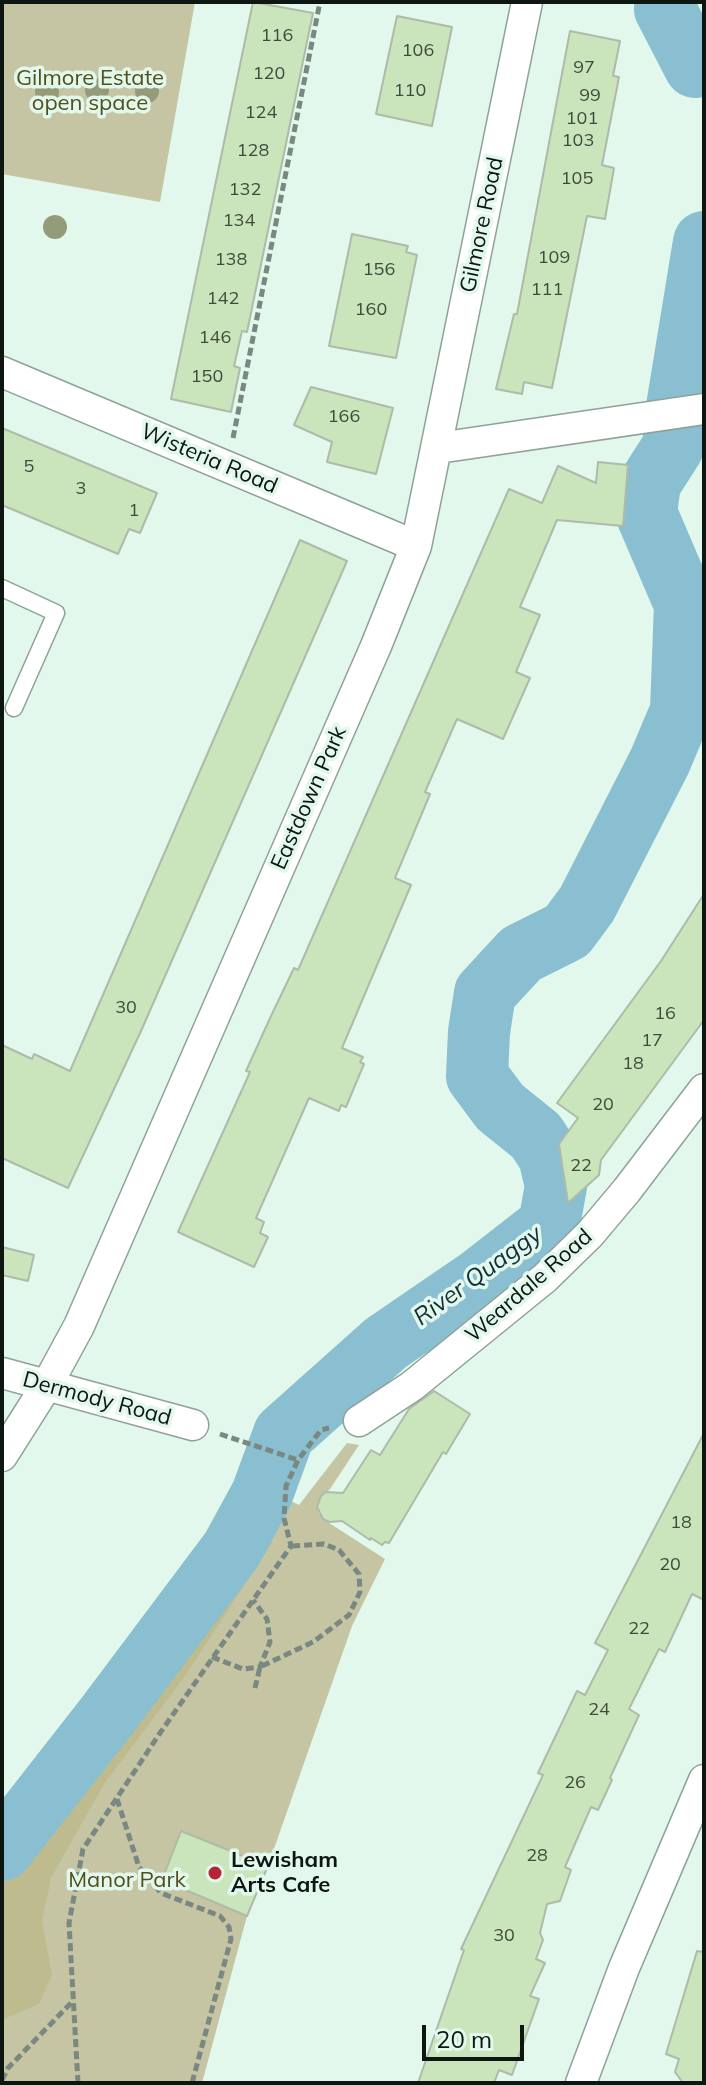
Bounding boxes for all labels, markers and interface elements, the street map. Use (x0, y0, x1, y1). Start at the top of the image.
house number: 116 (261, 25, 293, 47)
house number: 106 (402, 40, 434, 62)
house number: 97 (573, 57, 595, 79)
house number: 120 (253, 63, 285, 85)
park label: Gilmore Estate open space (16, 65, 164, 116)
house number: 110 (394, 80, 426, 102)
house number: 99 (579, 85, 601, 107)
house number: 124 (245, 102, 277, 124)
house number: 101 (566, 108, 598, 130)
house number: 103 (562, 130, 594, 152)
house number: 128 (237, 140, 269, 162)
street label: Gilmore Road (455, 155, 509, 295)
house number: 105 (561, 168, 593, 190)
house number: 132 (229, 179, 261, 201)
house number: 134 (223, 210, 255, 232)
house number: 109 (538, 247, 570, 269)
house number: 138 (215, 249, 247, 271)
house number: 156 (363, 259, 395, 281)
house number: 111 (531, 279, 563, 301)
house number: 142 (207, 288, 239, 310)
house number: 160 (355, 299, 387, 321)
house number: 146 (199, 327, 231, 349)
house number: 150 (191, 366, 223, 388)
house number: 166 (328, 406, 360, 428)
street label: Wisteria Road (137, 418, 281, 500)
house number: 5 (24, 456, 34, 478)
house number: 3 (76, 478, 86, 500)
house number: 1 (129, 500, 139, 522)
street label: Eastdown Park (266, 722, 352, 874)
house number: 30 (115, 997, 137, 1019)
house number: 16 (654, 1003, 676, 1025)
house number: 17 (641, 1030, 663, 1052)
house number: 18 (622, 1053, 644, 1075)
house number: 20 (592, 1094, 614, 1116)
house number: 22 (570, 1155, 592, 1177)
water label: River Quaggy (408, 1220, 548, 1332)
street label: Weardale Road (460, 1224, 598, 1348)
street label: Dermody Road (20, 1366, 174, 1432)
house number: 18 (670, 1512, 692, 1534)
house number: 20 (659, 1554, 681, 1576)
house number: 22 (628, 1618, 650, 1640)
house number: 24 (588, 1699, 610, 1721)
house number: 26 (564, 1772, 586, 1794)
house number: 28 (526, 1845, 548, 1867)
place label: Lewisham Arts Cafe (231, 1847, 338, 1898)
marker: Lewisham Arts Cafe (206, 1864, 224, 1882)
park label: Manor Park (68, 1867, 186, 1893)
house number: 30 (493, 1925, 515, 1947)
scale bar (426, 2009, 528, 2059)
text: 20 m (436, 2024, 492, 2054)

